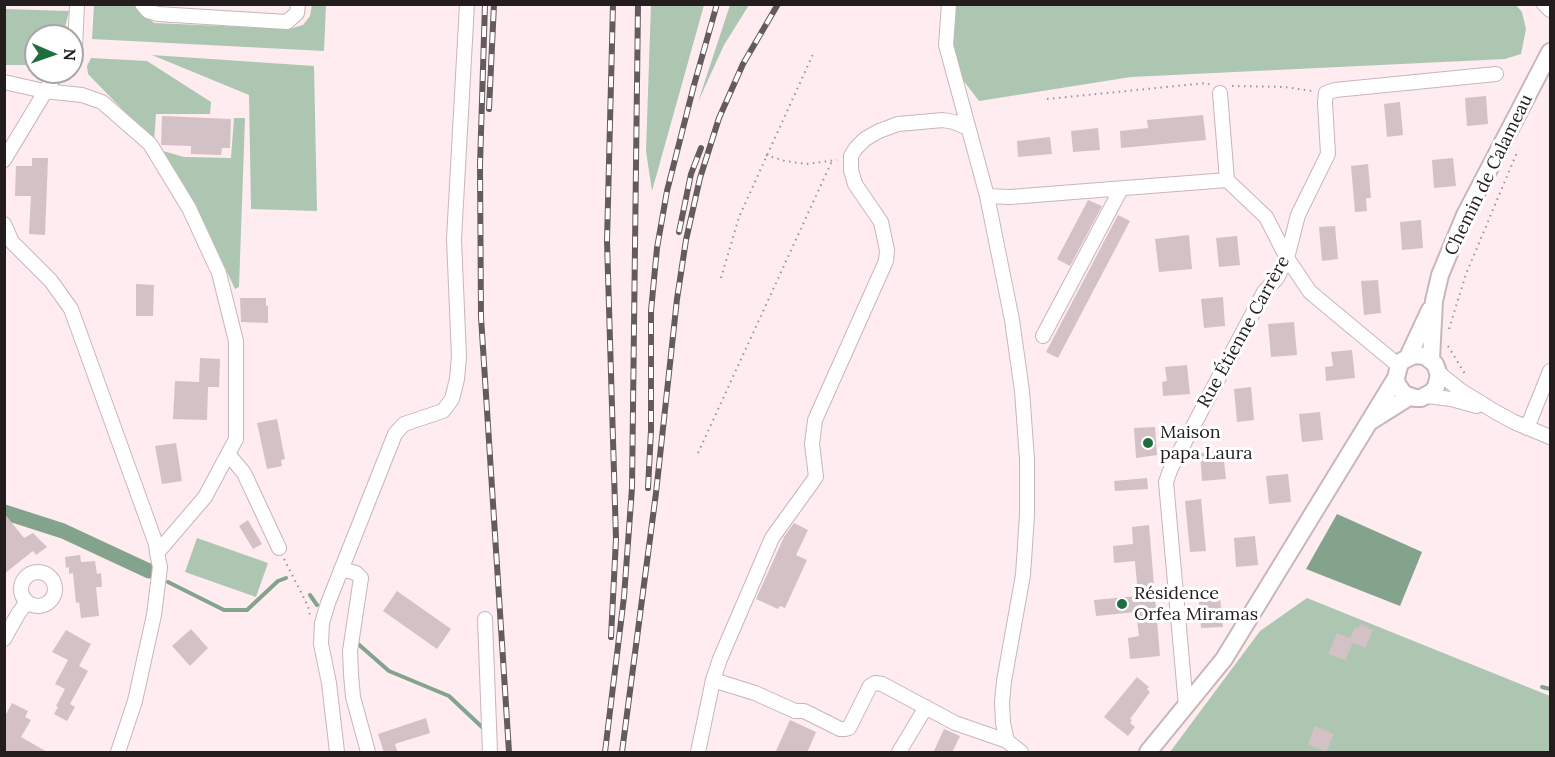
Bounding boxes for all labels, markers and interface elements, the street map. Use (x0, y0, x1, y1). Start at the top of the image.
north arrow (24, 24, 84, 84)
text: N (60, 48, 80, 61)
street label: Chemin de Calameau (1441, 91, 1537, 259)
street label: Rue Étienne Carrère (1193, 252, 1295, 412)
place label: Maison papa Laura (1160, 422, 1252, 464)
marker: Maison papa Laura (1141, 436, 1155, 450)
place label: Résidence Orfea Miramas (1134, 583, 1258, 626)
marker: Résidence Orfea Miramas (1115, 597, 1129, 611)

